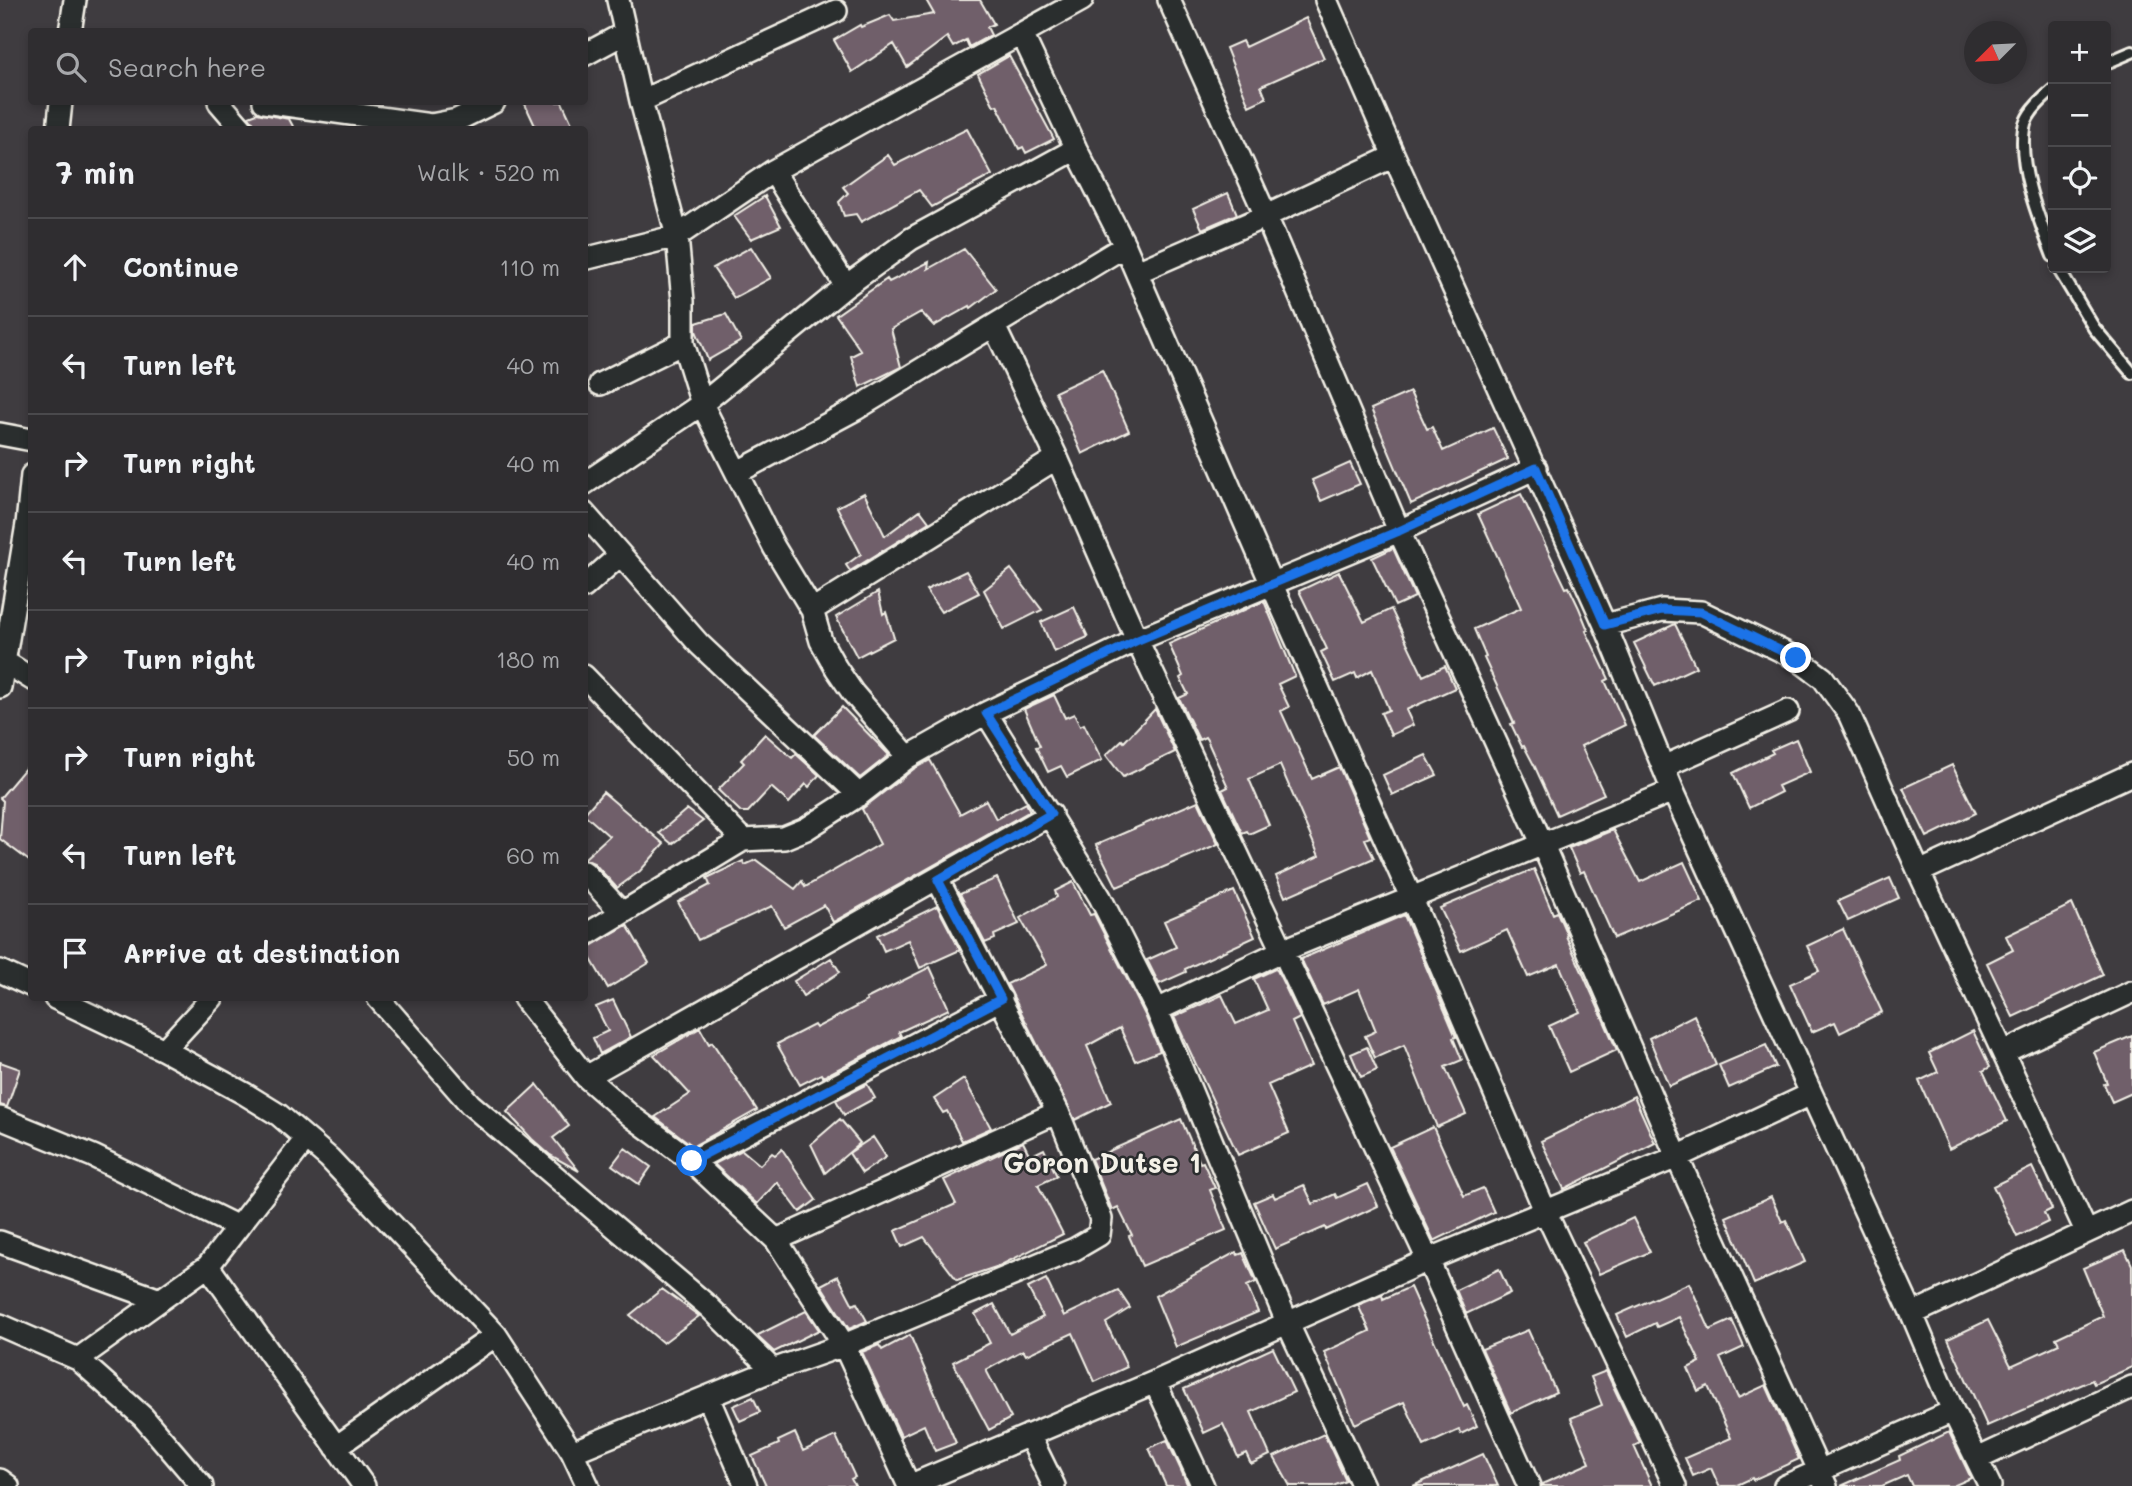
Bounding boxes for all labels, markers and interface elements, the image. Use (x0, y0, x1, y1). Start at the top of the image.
north arrow (1964, 21, 2027, 84)
map controls (2048, 21, 2111, 273)
button: + (2048, 21, 2111, 84)
search box (28, 28, 588, 105)
icon: search (52, 48, 90, 86)
text: Search here (108, 50, 266, 84)
button: − (2048, 84, 2111, 147)
button: locate (2048, 147, 2111, 210)
text: 7 min (56, 152, 135, 192)
text: Walk · 520 m (417, 157, 560, 187)
button: layers (2048, 210, 2111, 273)
icon: ahead (56, 248, 94, 286)
text: Continue (123, 250, 239, 284)
text: 110 m (500, 252, 560, 282)
icon: left (56, 346, 94, 384)
text: Turn left (123, 348, 236, 382)
text: 40 m (507, 350, 560, 380)
icon: right (56, 444, 94, 482)
text: Turn right (123, 446, 256, 480)
text: 40 m (507, 448, 560, 478)
icon: left (56, 542, 94, 580)
text: Turn left (123, 544, 236, 578)
text: 40 m (507, 546, 560, 576)
icon: right (56, 640, 94, 678)
text: Turn right (123, 642, 256, 676)
route end (1780, 642, 1811, 673)
text: 180 m (496, 644, 560, 674)
icon: right (56, 738, 94, 776)
text: Turn right (123, 740, 256, 774)
text: 50 m (507, 742, 560, 772)
icon: left (56, 836, 94, 874)
text: Turn left (123, 838, 236, 872)
text: 60 m (506, 840, 560, 870)
icon: arrive (56, 934, 94, 972)
text: Arrive at destination (123, 936, 400, 970)
district label: Goron Dutse 1 (1003, 1144, 1201, 1180)
route start (676, 1145, 707, 1176)

